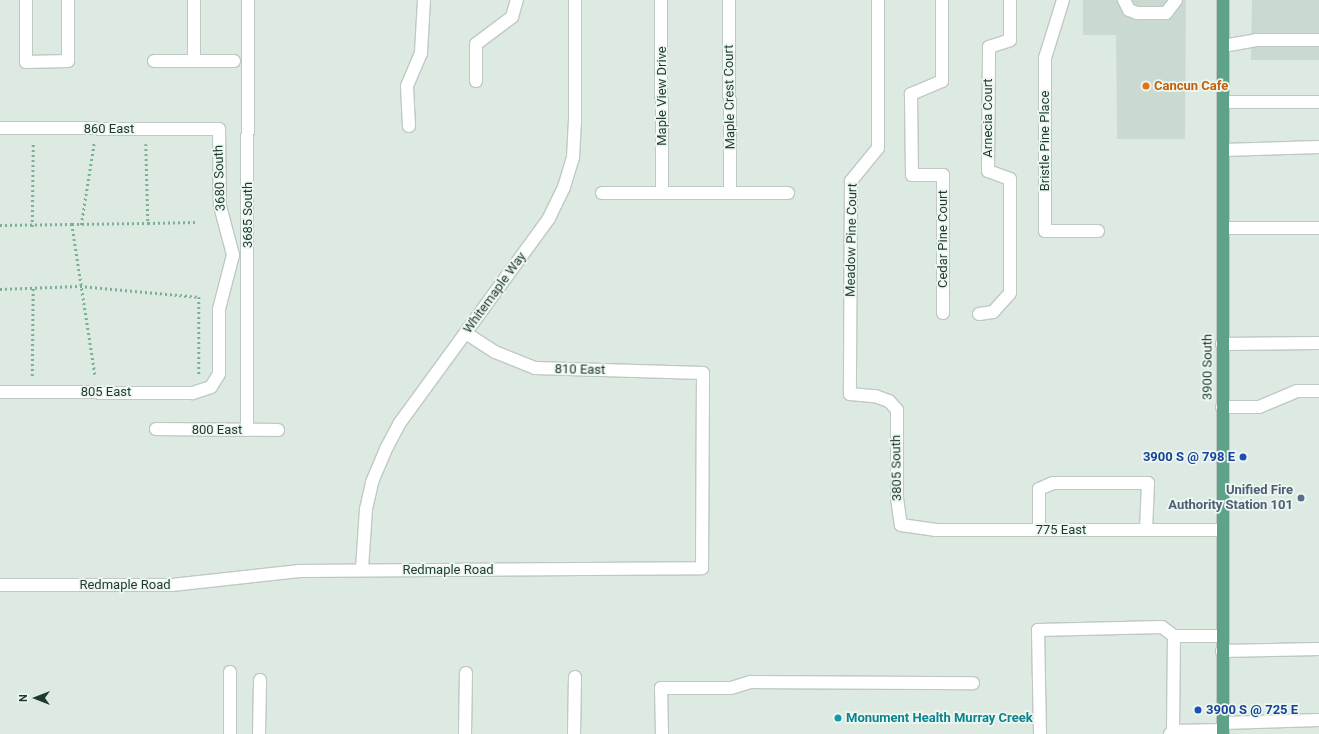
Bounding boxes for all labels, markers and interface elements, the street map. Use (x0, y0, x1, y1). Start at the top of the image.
street label: Maple Crest Court (721, 44, 739, 150)
street label: Maple View Drive (654, 46, 670, 146)
street label: Arnecia Court (980, 78, 996, 158)
place label: Cancun Cafe (1154, 78, 1228, 94)
marker: Cancun Cafe (1141, 81, 1151, 91)
street label: Bristle Pine Place (1037, 91, 1053, 191)
street label: 860 East (84, 121, 134, 137)
street label: 3680 South (211, 145, 229, 211)
street label: 3685 South (240, 182, 256, 248)
street label: Meadow Pine Court (843, 183, 861, 297)
street label: Cedar Pine Court (935, 190, 951, 288)
street label: Whitemaple Way (460, 249, 530, 337)
street label: 3900 South (1200, 334, 1216, 400)
street label: 810 East (555, 362, 605, 378)
street label: 805 East (81, 384, 131, 400)
street label: 800 East (192, 422, 242, 438)
street label: 3805 South (889, 435, 905, 501)
place label: 3900 S @ 798 E (1143, 449, 1235, 465)
marker: 3900 S @ 798 E (1238, 452, 1248, 462)
place label: Unified Fire Authority Station 101 (1168, 483, 1293, 514)
marker: Unified Fire Authority Station 101 (1296, 493, 1306, 503)
street label: 775 East (1036, 522, 1086, 538)
street label: Redmaple Road (402, 562, 494, 578)
street label: Redmaple Road (79, 577, 171, 593)
north arrow (16, 678, 56, 718)
text: N (17, 694, 30, 702)
place label: 3900 S @ 725 E (1206, 702, 1298, 718)
marker: 3900 S @ 725 E (1193, 705, 1203, 715)
place label: Monument Health Murray Creek (846, 710, 1033, 726)
marker: Monument Health Murray Creek (833, 713, 843, 723)

